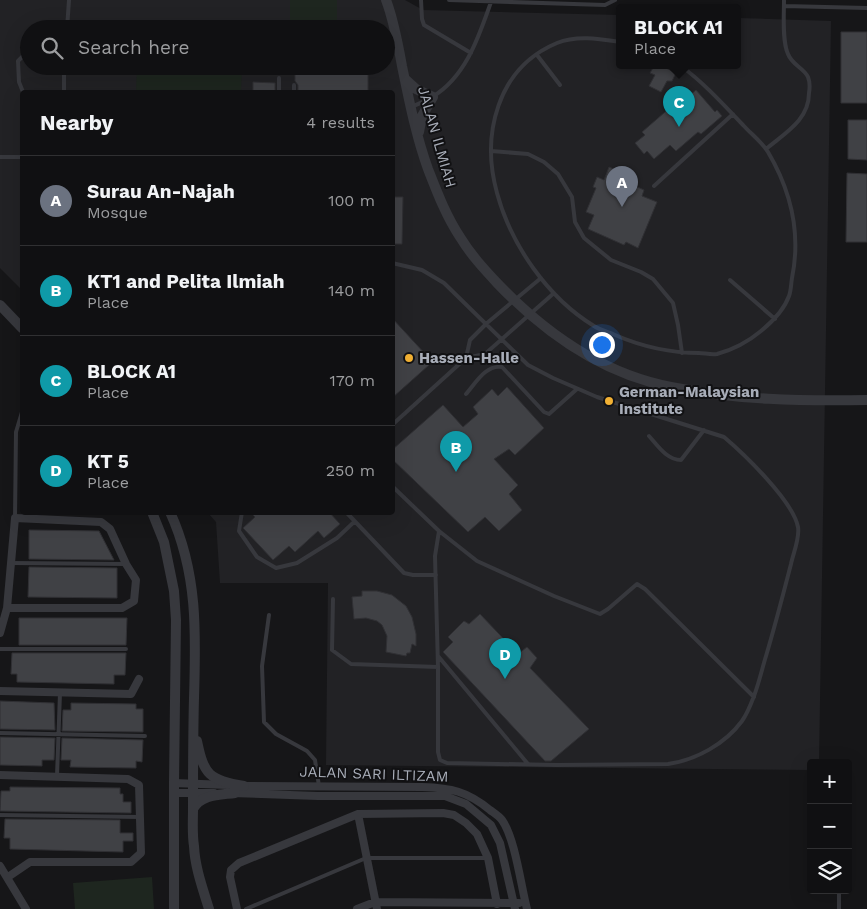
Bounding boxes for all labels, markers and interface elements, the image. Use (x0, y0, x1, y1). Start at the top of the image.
popup (616, 4, 741, 69)
text: BLOCK A1 (634, 16, 723, 39)
search box (20, 20, 395, 75)
icon: search (38, 34, 66, 62)
text: Search here (78, 36, 189, 59)
text: Place (634, 39, 676, 58)
street label: JALAN ILMIAH (414, 84, 460, 190)
pin: C (663, 86, 695, 127)
text: Nearby (40, 110, 113, 135)
text: 4 results (306, 113, 375, 132)
pin: A (606, 166, 638, 207)
text: Surau An-Najah (87, 180, 235, 203)
text: A (51, 191, 61, 210)
text: 100 m (328, 191, 375, 210)
text: Mosque (87, 203, 148, 222)
text: KT1 and Pelita Ilmiah (87, 270, 285, 293)
text: B (51, 281, 61, 300)
text: 140 m (328, 281, 375, 300)
text: Place (87, 293, 129, 312)
your location (589, 332, 615, 358)
place label: Hassen-Halle (419, 349, 519, 367)
marker: Hassen-Halle (403, 352, 415, 364)
text: BLOCK A1 (87, 360, 176, 383)
text: C (51, 371, 61, 390)
text: 170 m (329, 371, 375, 390)
text: Place (87, 383, 129, 402)
place label: German-Malaysian Institute (619, 383, 759, 418)
marker: German-Malaysian Institute (603, 395, 615, 407)
pin: B (440, 431, 472, 472)
text: KT 5 (87, 450, 129, 473)
text: D (50, 461, 62, 480)
text: 250 m (326, 461, 375, 480)
text: Place (87, 473, 129, 492)
pin: D (489, 638, 521, 679)
map controls (807, 759, 852, 894)
button: + (807, 759, 852, 804)
street label: JALAN SARI ILTIZAM (299, 762, 449, 786)
button: − (807, 804, 852, 849)
button: layers (807, 849, 852, 894)

